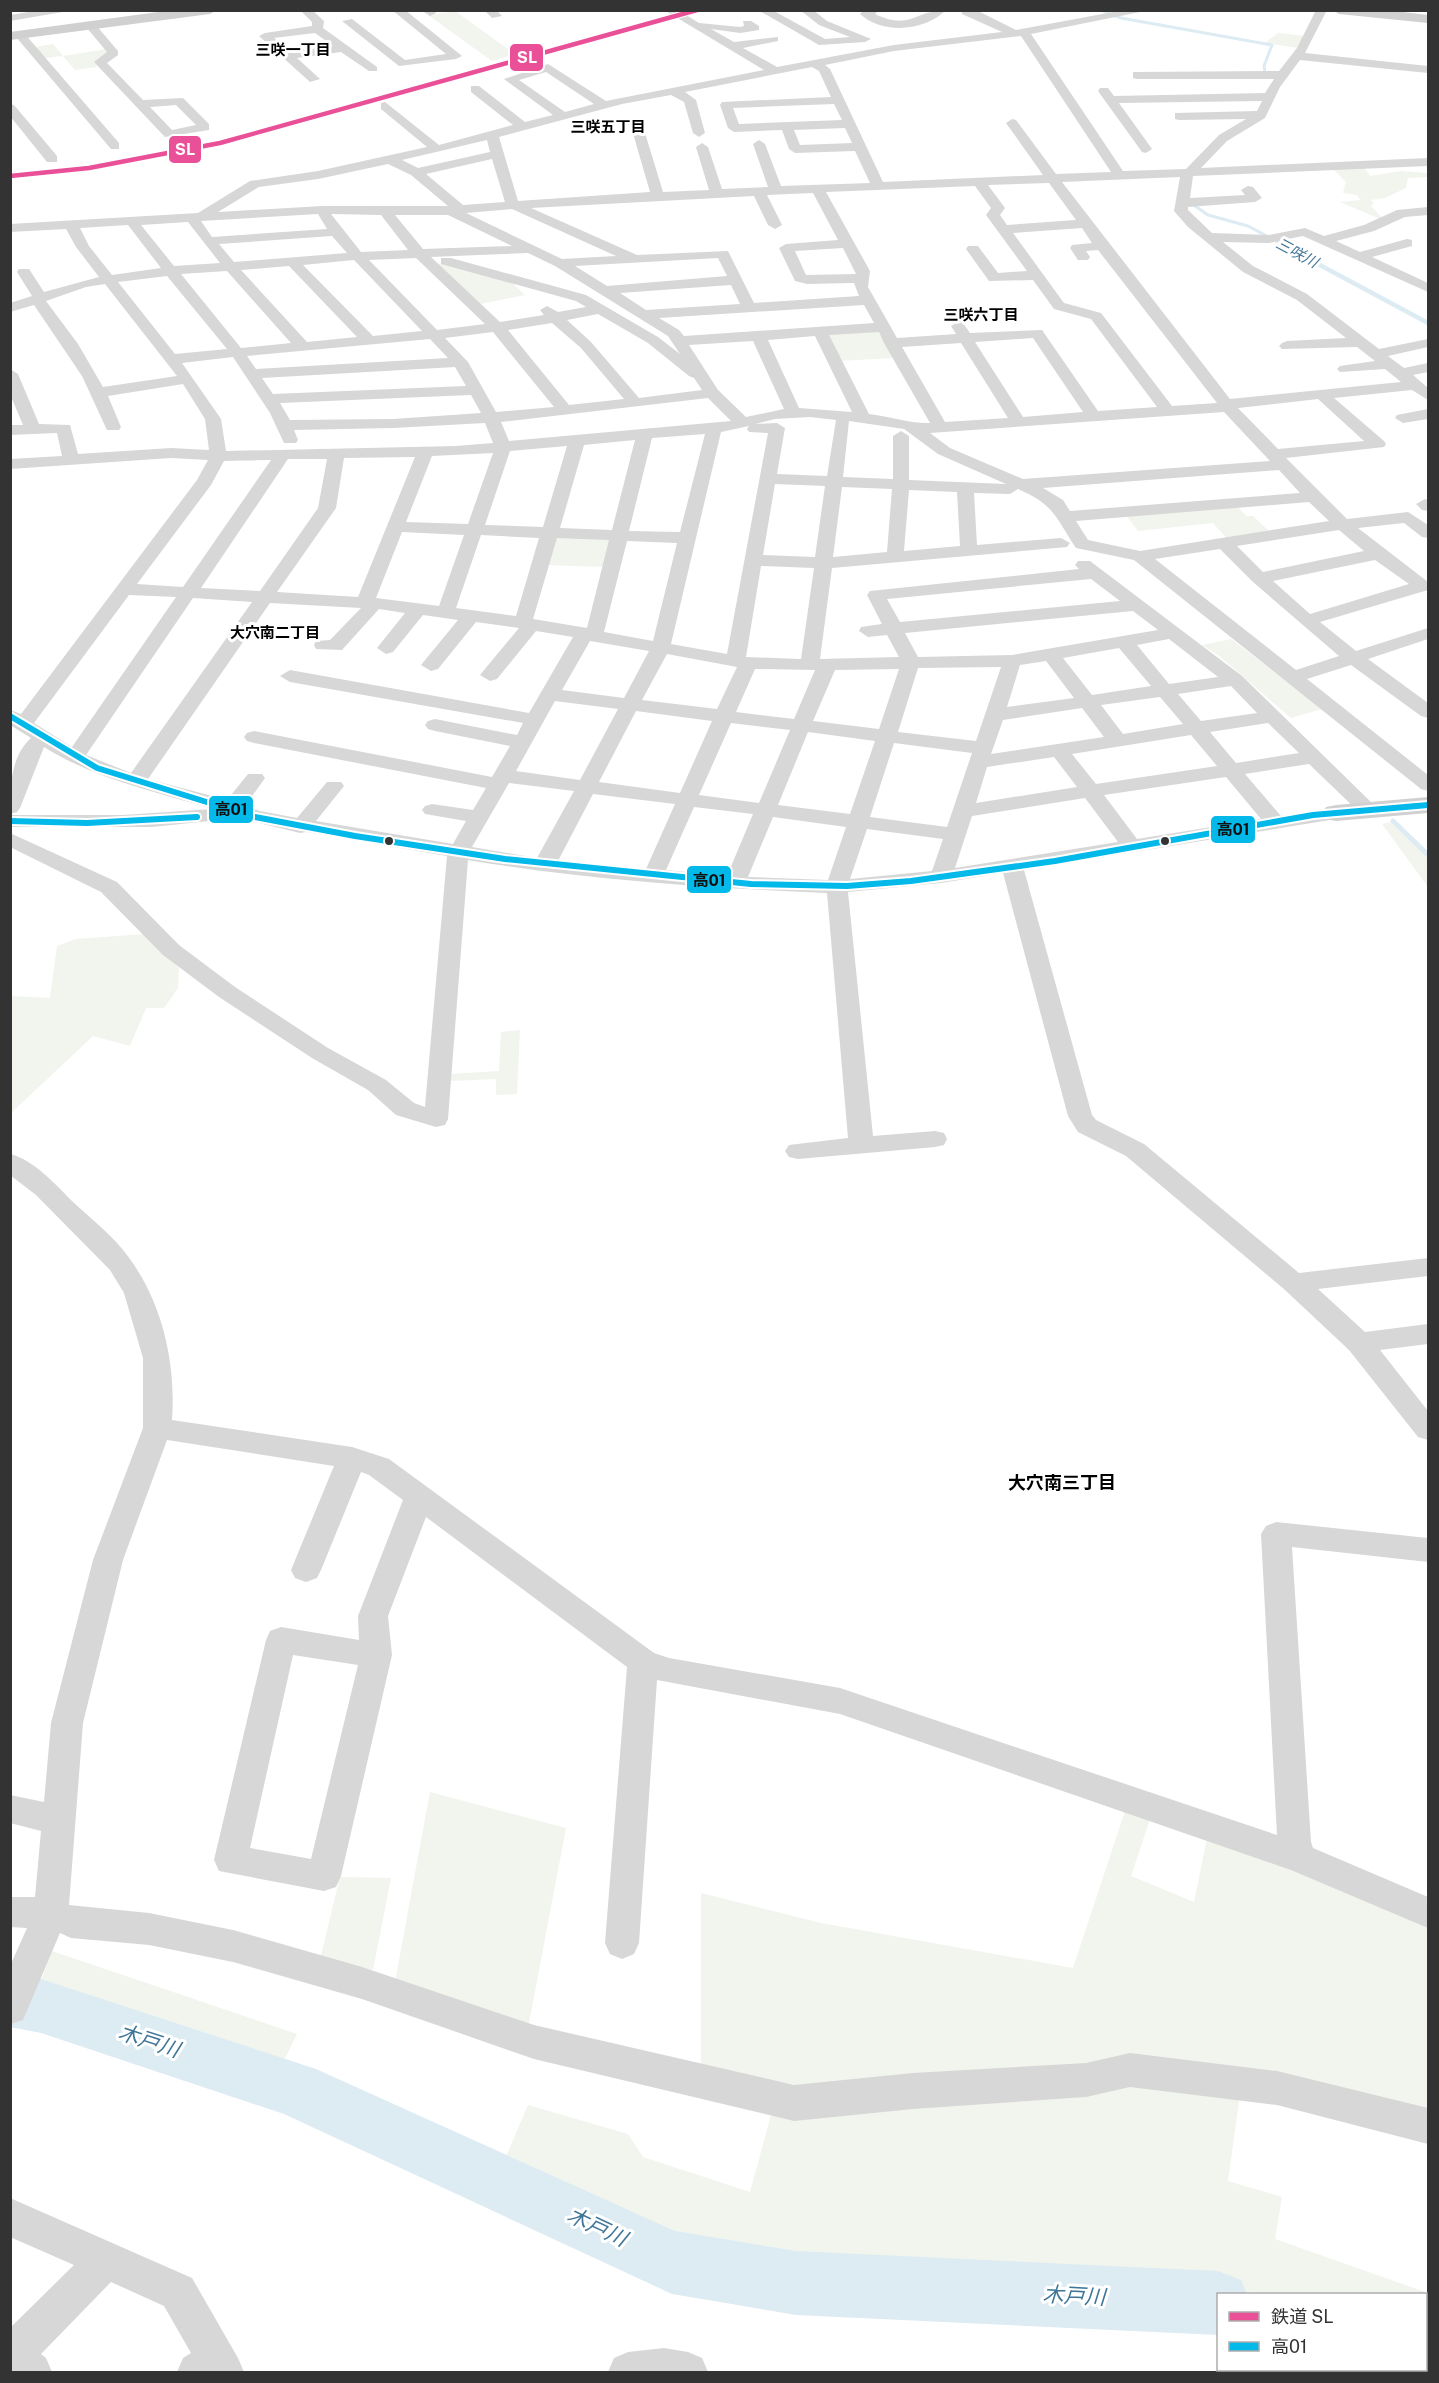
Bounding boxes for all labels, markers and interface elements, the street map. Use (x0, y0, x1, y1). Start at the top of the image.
district label: 三咲一丁目 (255, 41, 331, 58)
line badge: SL (509, 43, 544, 72)
text: SL (517, 48, 537, 67)
district label: 三咲五丁目 (570, 118, 646, 135)
line badge: SL (168, 135, 202, 164)
text: SL (175, 140, 195, 159)
water label: 三咲川 (1273, 234, 1323, 272)
district label: 三咲六丁目 (943, 306, 1019, 323)
district label: 大穴南二丁目 (230, 624, 320, 641)
line badge: 高01 (208, 795, 254, 824)
text: 高01 (214, 800, 248, 819)
line badge: 高01 (1210, 815, 1256, 844)
text: 高01 (1216, 820, 1250, 839)
unlabelled marker (383, 835, 395, 847)
unlabelled marker (1159, 835, 1171, 847)
line badge: 高01 (686, 865, 732, 894)
text: 高01 (692, 871, 726, 890)
district label: 大穴南三丁目 (1008, 1472, 1116, 1493)
water label: 木戸川 (115, 2019, 185, 2063)
water label: 木戸川 (563, 2202, 633, 2252)
water label: 木戸川 (1042, 2281, 1108, 2310)
legend (1217, 2293, 1427, 2371)
text: 鉄道 SL (1271, 2306, 1334, 2327)
text: 高01 (1271, 2336, 1307, 2357)

